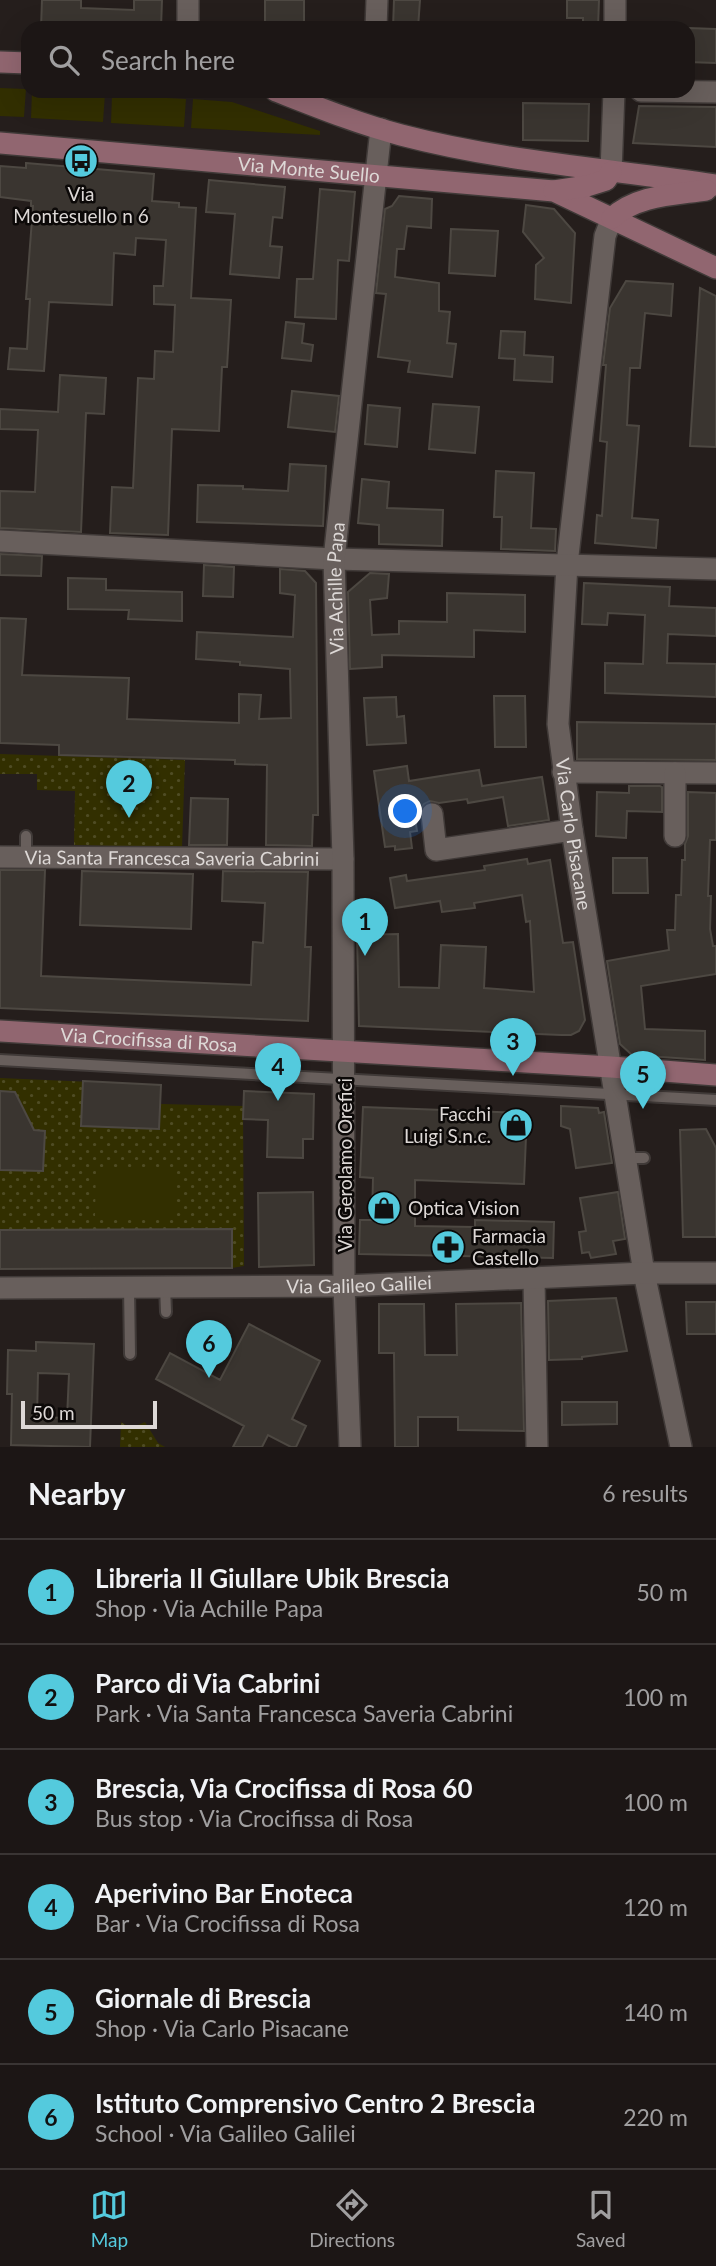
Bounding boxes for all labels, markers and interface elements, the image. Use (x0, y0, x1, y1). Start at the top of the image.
search box (21, 21, 695, 98)
icon: search (45, 41, 83, 79)
text: Search here (101, 44, 235, 76)
bus stop icon: Via Montesuello n 6 (62, 142, 100, 180)
street label: Via Monte Suello (237, 152, 381, 187)
place label: Via Montesuello n 6 (13, 182, 149, 227)
street label: Via Achille Papa (322, 521, 349, 655)
street label: Via Carlo Pisacane (552, 756, 597, 912)
pin: 2 (106, 760, 152, 818)
your location (388, 794, 422, 828)
street label: Via Santa Francesca Saveria Cabrini (25, 845, 319, 870)
pin: 1 (342, 898, 388, 956)
pin: 3 (490, 1018, 536, 1076)
street label: Via Crocifissa di Rosa (60, 1023, 238, 1056)
pin: 4 (255, 1043, 301, 1101)
pin: 5 (620, 1051, 666, 1109)
street label: Via Gerolamo Orefici (333, 1078, 356, 1252)
place label: Facchi Luigi S.n.c. (404, 1102, 491, 1147)
shop icon: Facchi Luigi S.n.c. (497, 1106, 535, 1144)
shop icon: Optica Vision (365, 1189, 403, 1227)
place label: Optica Vision (408, 1196, 520, 1219)
place label: Farmacia Castello (472, 1224, 546, 1269)
pharmacy icon: Farmacia Castello (429, 1228, 467, 1266)
street label: Via Galileo Galilei (286, 1270, 432, 1297)
pin: 6 (186, 1320, 232, 1378)
scale bar (21, 1398, 158, 1430)
text: 50 m (32, 1401, 75, 1424)
text: Nearby (28, 1475, 126, 1511)
text: 6 results (602, 1479, 688, 1507)
text: Libreria Il Giullare Ubik Brescia (95, 1562, 449, 1594)
text: 1 (44, 1578, 58, 1606)
text: 50 m (637, 1578, 688, 1606)
text: Shop · Via Achille Papa (95, 1594, 323, 1622)
text: Parco di Via Cabrini (95, 1667, 320, 1699)
text: 2 (44, 1683, 58, 1711)
text: 100 m (623, 1683, 688, 1711)
text: Park · Via Santa Francesca Saveria Cabrini (95, 1699, 513, 1727)
text: Brescia, Via Crocifissa di Rosa 60 (95, 1772, 473, 1804)
text: 3 (44, 1788, 58, 1816)
text: 100 m (623, 1788, 688, 1816)
text: Bus stop · Via Crocifissa di Rosa (95, 1804, 413, 1832)
text: Aperivino Bar Enoteca (95, 1877, 353, 1909)
text: 4 (44, 1893, 58, 1921)
text: 120 m (623, 1893, 688, 1921)
text: Bar · Via Crocifissa di Rosa (95, 1909, 360, 1937)
text: Giornale di Brescia (95, 1982, 311, 2014)
text: 5 (44, 1998, 58, 2026)
text: 140 m (623, 1998, 688, 2026)
text: Shop · Via Carlo Pisacane (95, 2014, 349, 2042)
text: Istituto Comprensivo Centro 2 Brescia (95, 2087, 535, 2119)
text: 6 (44, 2103, 58, 2131)
text: 220 m (623, 2103, 688, 2131)
text: School · Via Galileo Galilei (95, 2119, 356, 2147)
tab: Map (90, 2186, 128, 2251)
tab: Directions (309, 2186, 395, 2251)
tab: Saved (576, 2186, 626, 2251)

